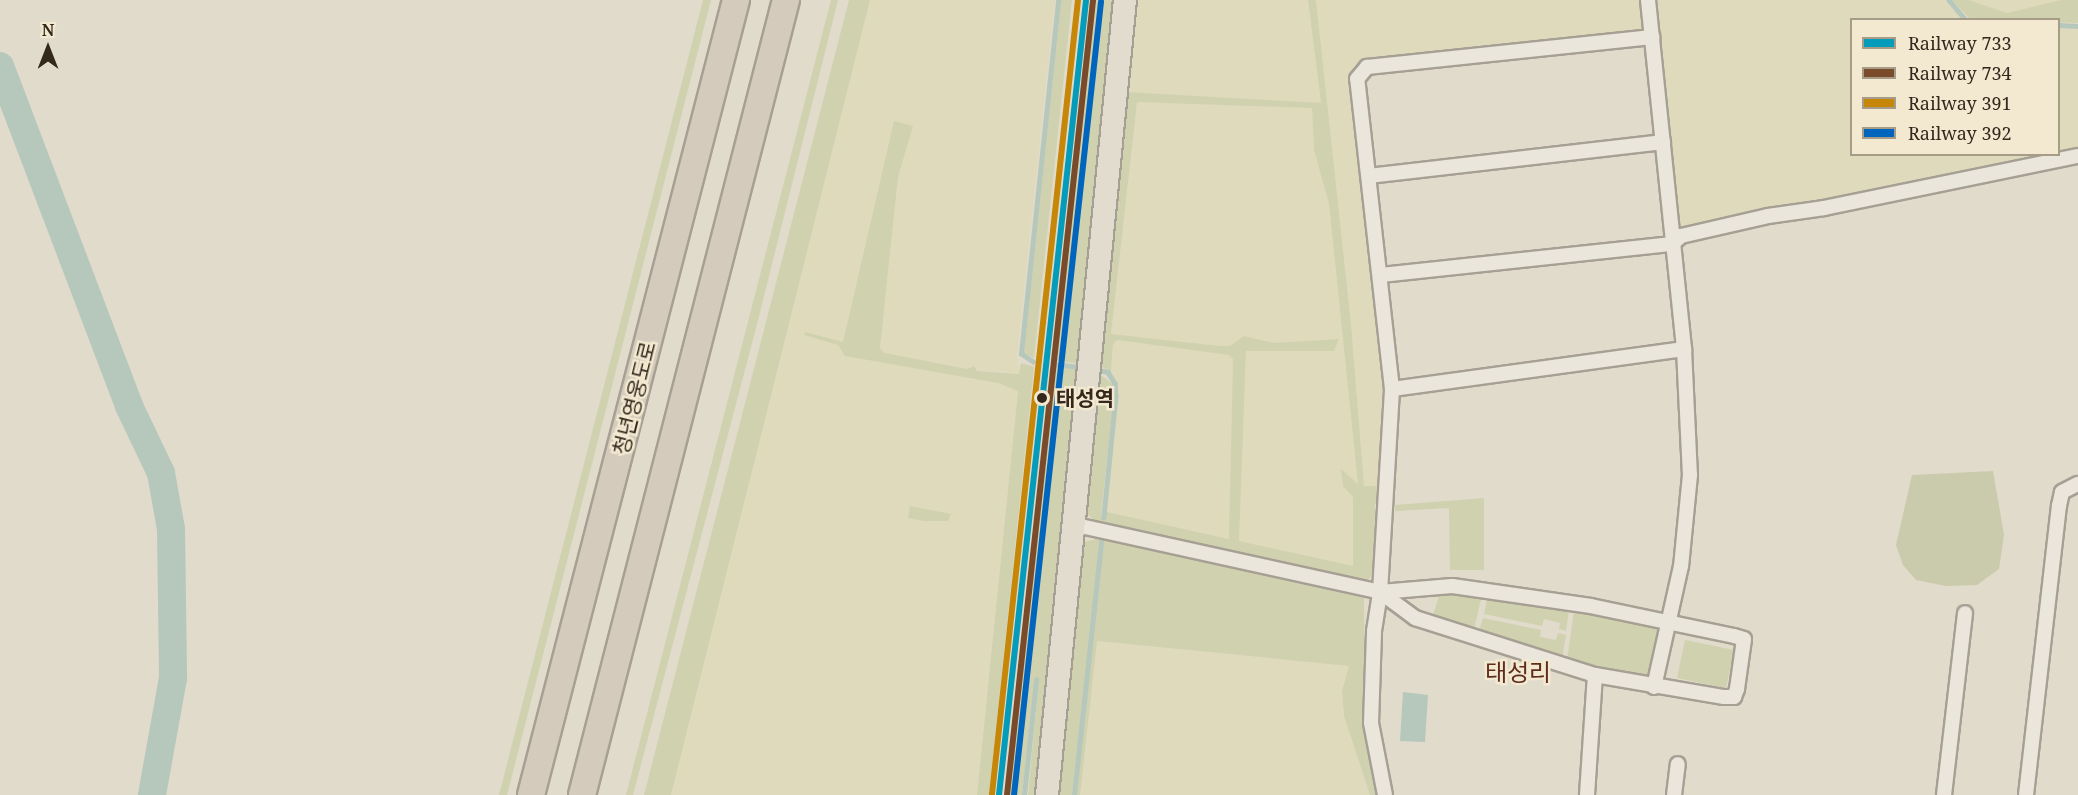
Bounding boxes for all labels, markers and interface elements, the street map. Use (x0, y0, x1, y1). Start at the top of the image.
north arrow (18, 18, 78, 78)
legend (1850, 18, 2060, 156)
text: N (42, 19, 54, 41)
text: Railway 733 (1908, 31, 2012, 55)
text: Railway 734 (1908, 61, 2012, 85)
text: Railway 391 (1908, 91, 2012, 115)
text: Railway 392 (1908, 121, 2012, 145)
street label: 청년영웅도로 (608, 339, 660, 457)
place label: 태성역 (1056, 385, 1114, 411)
marker: 태성역 (1033, 389, 1051, 407)
district label: 태성리 (1485, 658, 1551, 686)

